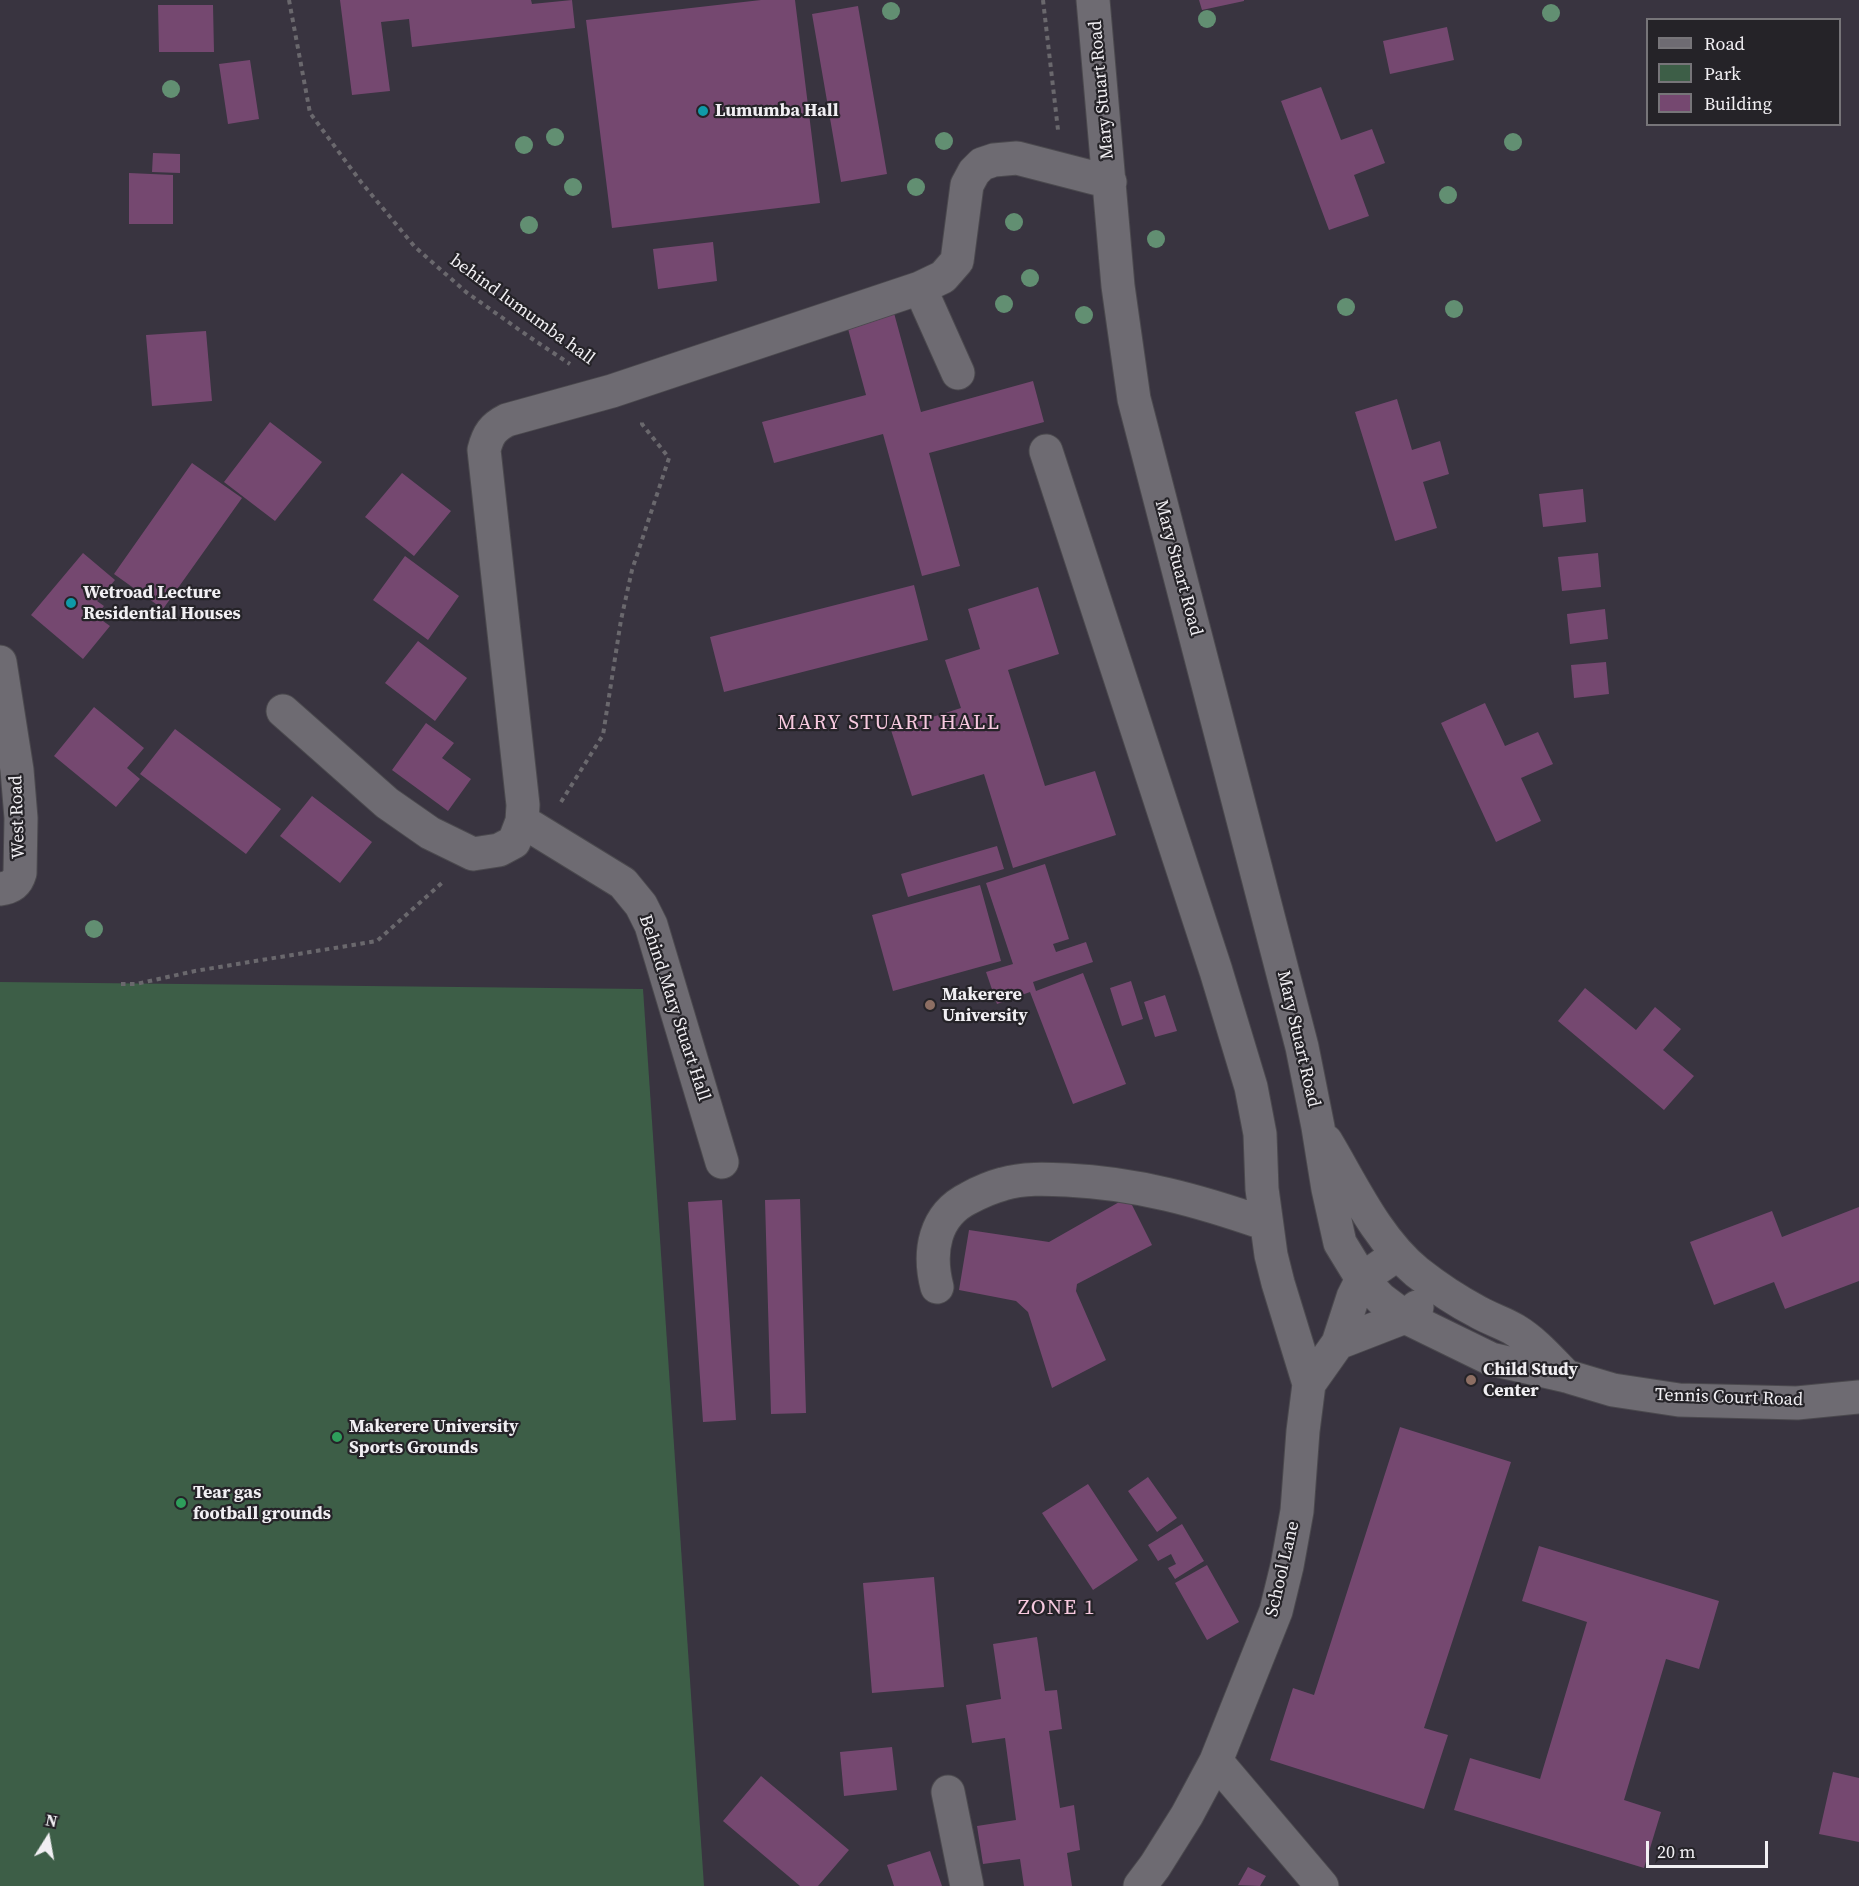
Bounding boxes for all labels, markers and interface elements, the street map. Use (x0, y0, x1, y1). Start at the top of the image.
legend (1646, 18, 1841, 126)
street label: Mary Stuart Road (1085, 20, 1119, 160)
text: Road (1704, 31, 1745, 56)
text: Park (1704, 61, 1741, 86)
text: Building (1704, 91, 1772, 116)
place label: Lumumba Hall (715, 100, 838, 122)
marker: Lumumba Hall (696, 104, 710, 118)
street label: behind lumumba hall (445, 250, 599, 370)
street label: Mary Stuart Road (1150, 498, 1206, 638)
place label: Wetroad Lecture Residential Houses (83, 582, 241, 624)
marker: Wetroad Lecture Residential Houses (64, 596, 78, 610)
district label: MARY STUART HALL (777, 711, 1001, 737)
street label: West Road (6, 775, 30, 859)
street label: Behind Mary Stuart Hall (634, 912, 714, 1104)
street label: Mary Stuart Road (1272, 969, 1324, 1109)
place label: Makerere University (942, 984, 1028, 1026)
marker: Makerere University (923, 998, 937, 1012)
place label: Child Study Center (1483, 1359, 1578, 1402)
marker: Child Study Center (1464, 1373, 1478, 1387)
street label: Tennis Court Road (1655, 1385, 1803, 1411)
place label: Makerere University Sports Grounds (349, 1416, 519, 1458)
marker: Makerere University Sports Grounds (330, 1430, 344, 1444)
place label: Tear gas football grounds (193, 1482, 331, 1524)
marker: Tear gas football grounds (174, 1496, 188, 1510)
street label: School Lane (1261, 1519, 1305, 1619)
district label: ZONE 1 (1018, 1596, 1096, 1622)
north arrow (18, 1808, 78, 1868)
text: N (44, 1808, 59, 1832)
scale bar (1649, 1829, 1770, 1867)
text: 20 m (1657, 1839, 1695, 1864)

